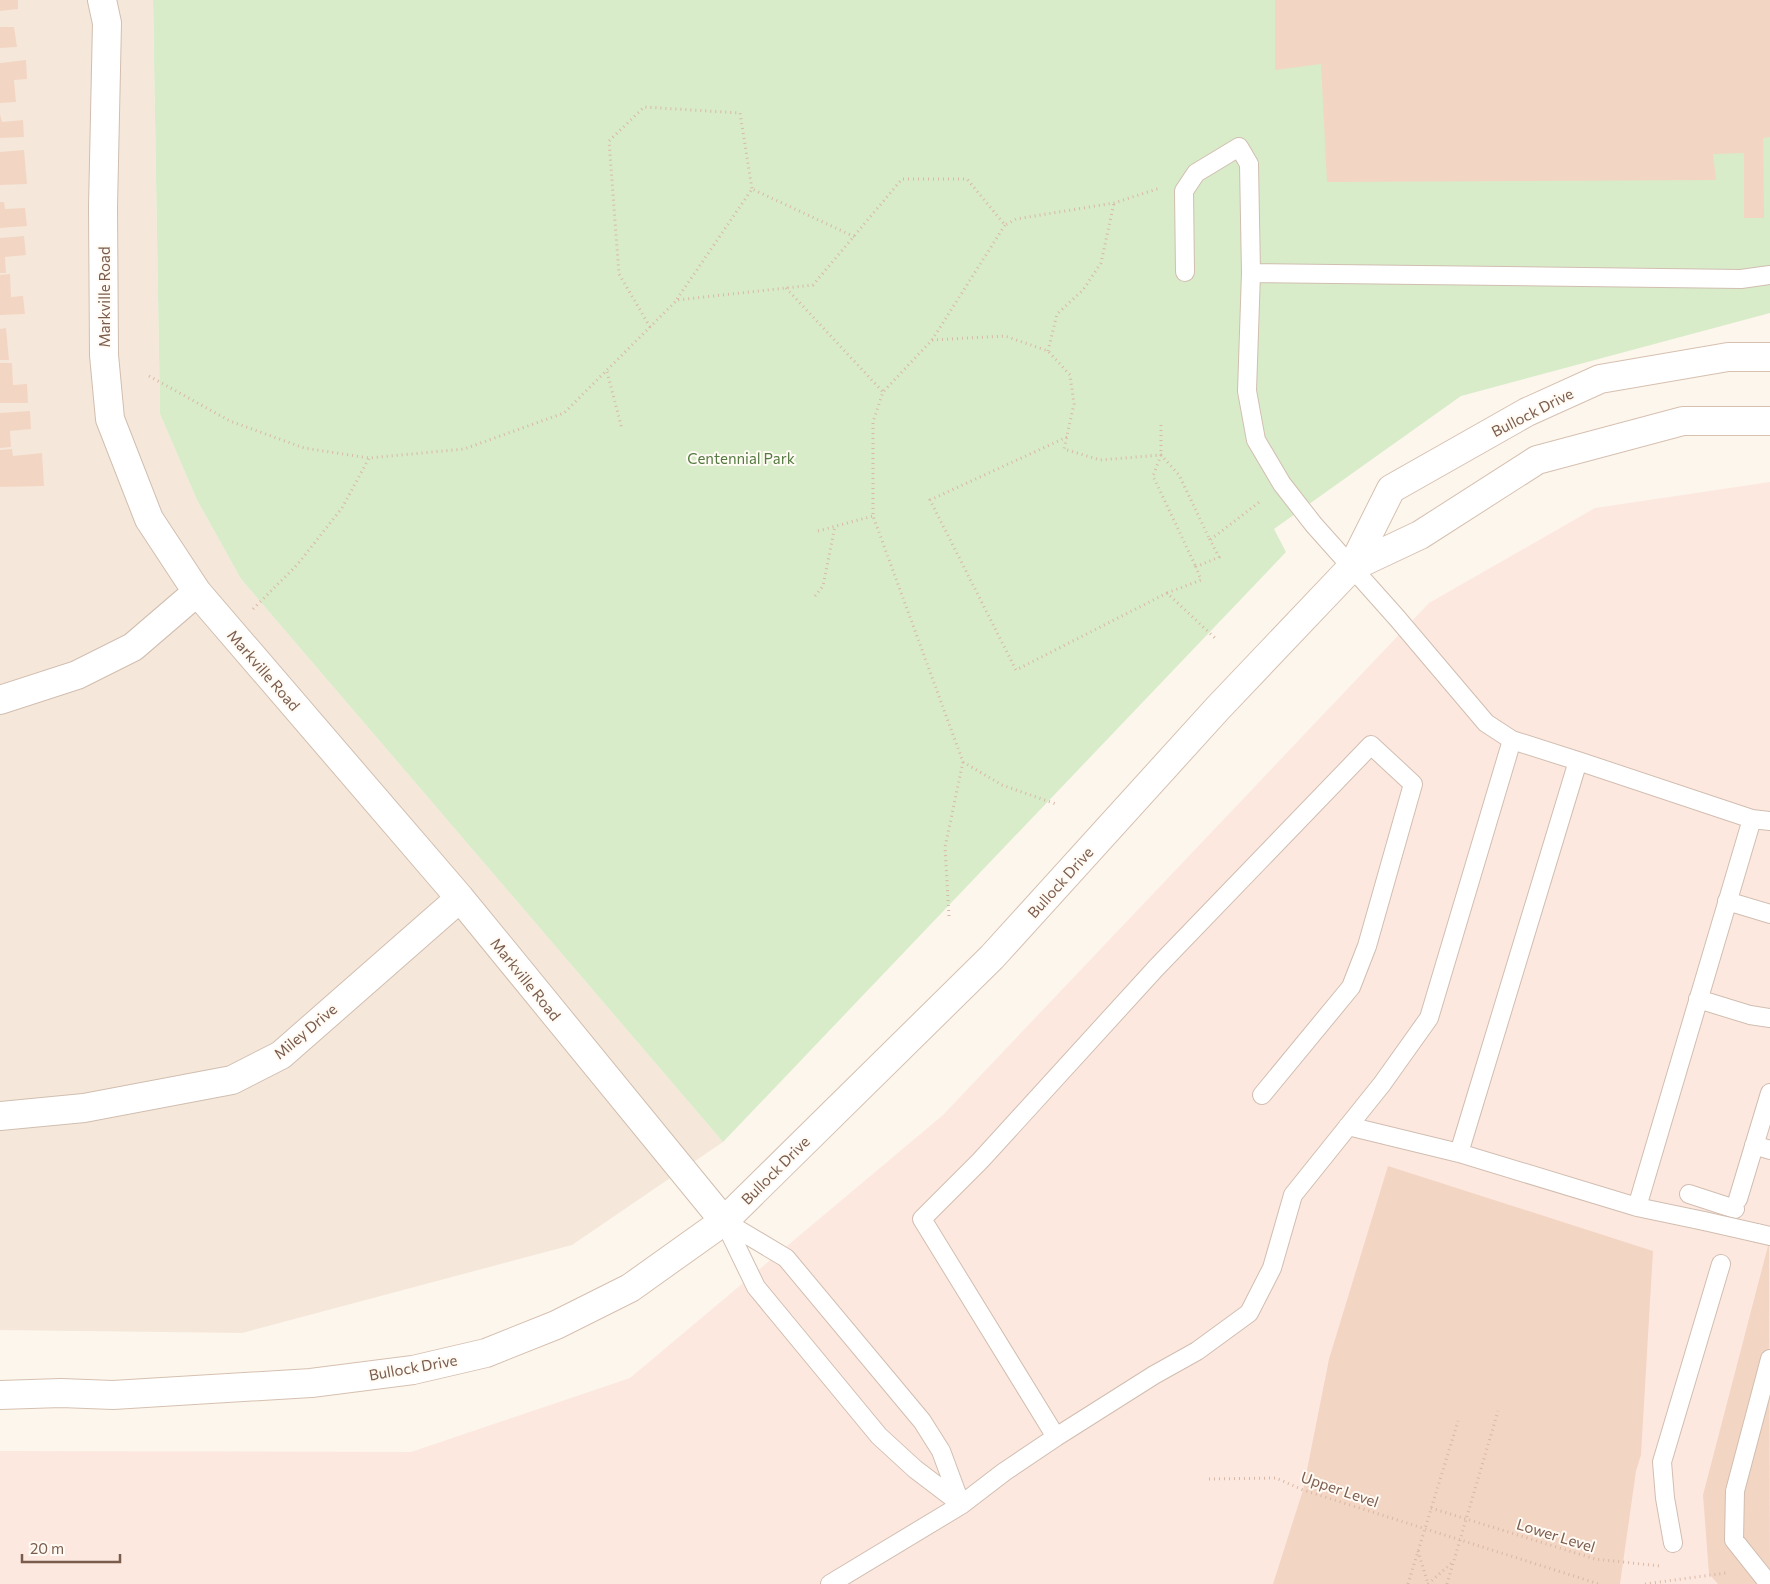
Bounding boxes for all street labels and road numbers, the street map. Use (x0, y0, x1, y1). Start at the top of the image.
street label: Markville Road (95, 246, 113, 348)
street label: Bullock Drive (1488, 384, 1576, 440)
street label: Markville Road (224, 626, 304, 714)
street label: Bullock Drive (1023, 843, 1097, 921)
street label: Markville Road (487, 934, 565, 1024)
street label: Miley Drive (270, 999, 340, 1063)
street label: Bullock Drive (737, 1132, 813, 1208)
street label: Bullock Drive (367, 1350, 459, 1384)
street label: Upper Level (1299, 1467, 1381, 1511)
street label: Lower Level (1515, 1515, 1597, 1555)

